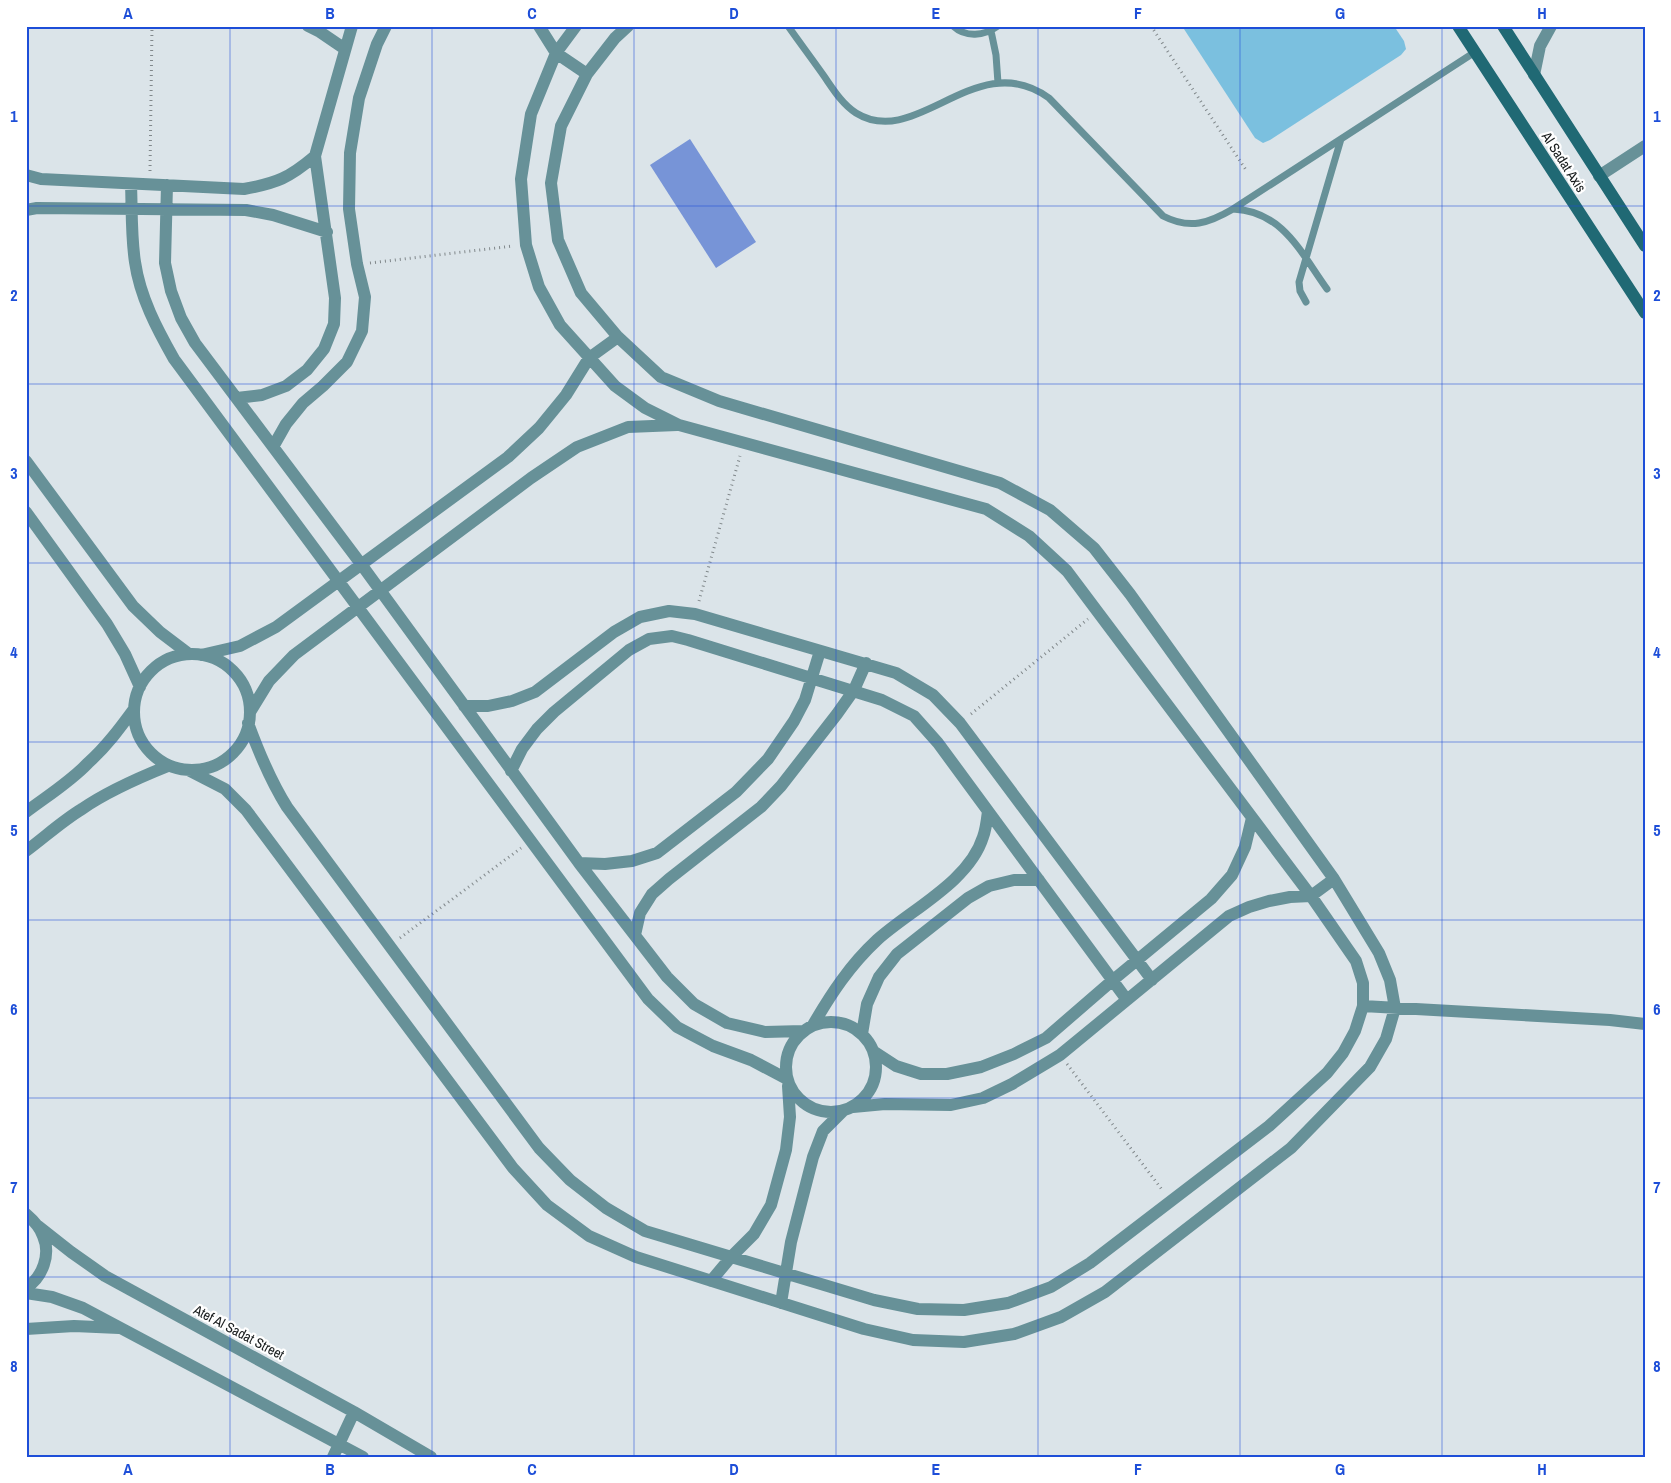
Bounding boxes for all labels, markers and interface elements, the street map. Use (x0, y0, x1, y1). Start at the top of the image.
text: A (123, 2, 133, 24)
text: B (325, 2, 335, 24)
text: C (527, 2, 537, 24)
text: D (729, 2, 739, 24)
text: E (932, 2, 941, 24)
text: F (1134, 2, 1142, 24)
text: G (1335, 2, 1345, 24)
text: H (1537, 2, 1547, 24)
text: 1 (10, 105, 18, 127)
text: 1 (1653, 105, 1661, 127)
street label: Al Sadat Axis (1537, 128, 1590, 196)
text: 2 (10, 284, 18, 306)
text: 2 (1653, 284, 1661, 306)
text: 3 (10, 462, 18, 484)
text: 3 (1653, 462, 1661, 484)
text: 4 (10, 641, 18, 663)
text: 4 (1653, 641, 1661, 663)
text: 5 (10, 819, 18, 841)
text: 5 (1653, 819, 1661, 841)
text: 6 (10, 998, 18, 1020)
text: 6 (1653, 998, 1661, 1020)
text: 7 (10, 1176, 18, 1198)
text: 7 (1653, 1176, 1661, 1198)
street label: Atef Al Sadat Street (190, 1300, 287, 1363)
text: 8 (10, 1355, 18, 1377)
text: 8 (1653, 1355, 1661, 1377)
text: A (123, 1458, 133, 1480)
text: B (325, 1458, 335, 1480)
text: C (527, 1458, 537, 1480)
text: D (729, 1458, 739, 1480)
text: E (932, 1458, 941, 1480)
text: F (1134, 1458, 1142, 1480)
text: G (1335, 1458, 1345, 1480)
text: H (1537, 1458, 1547, 1480)

